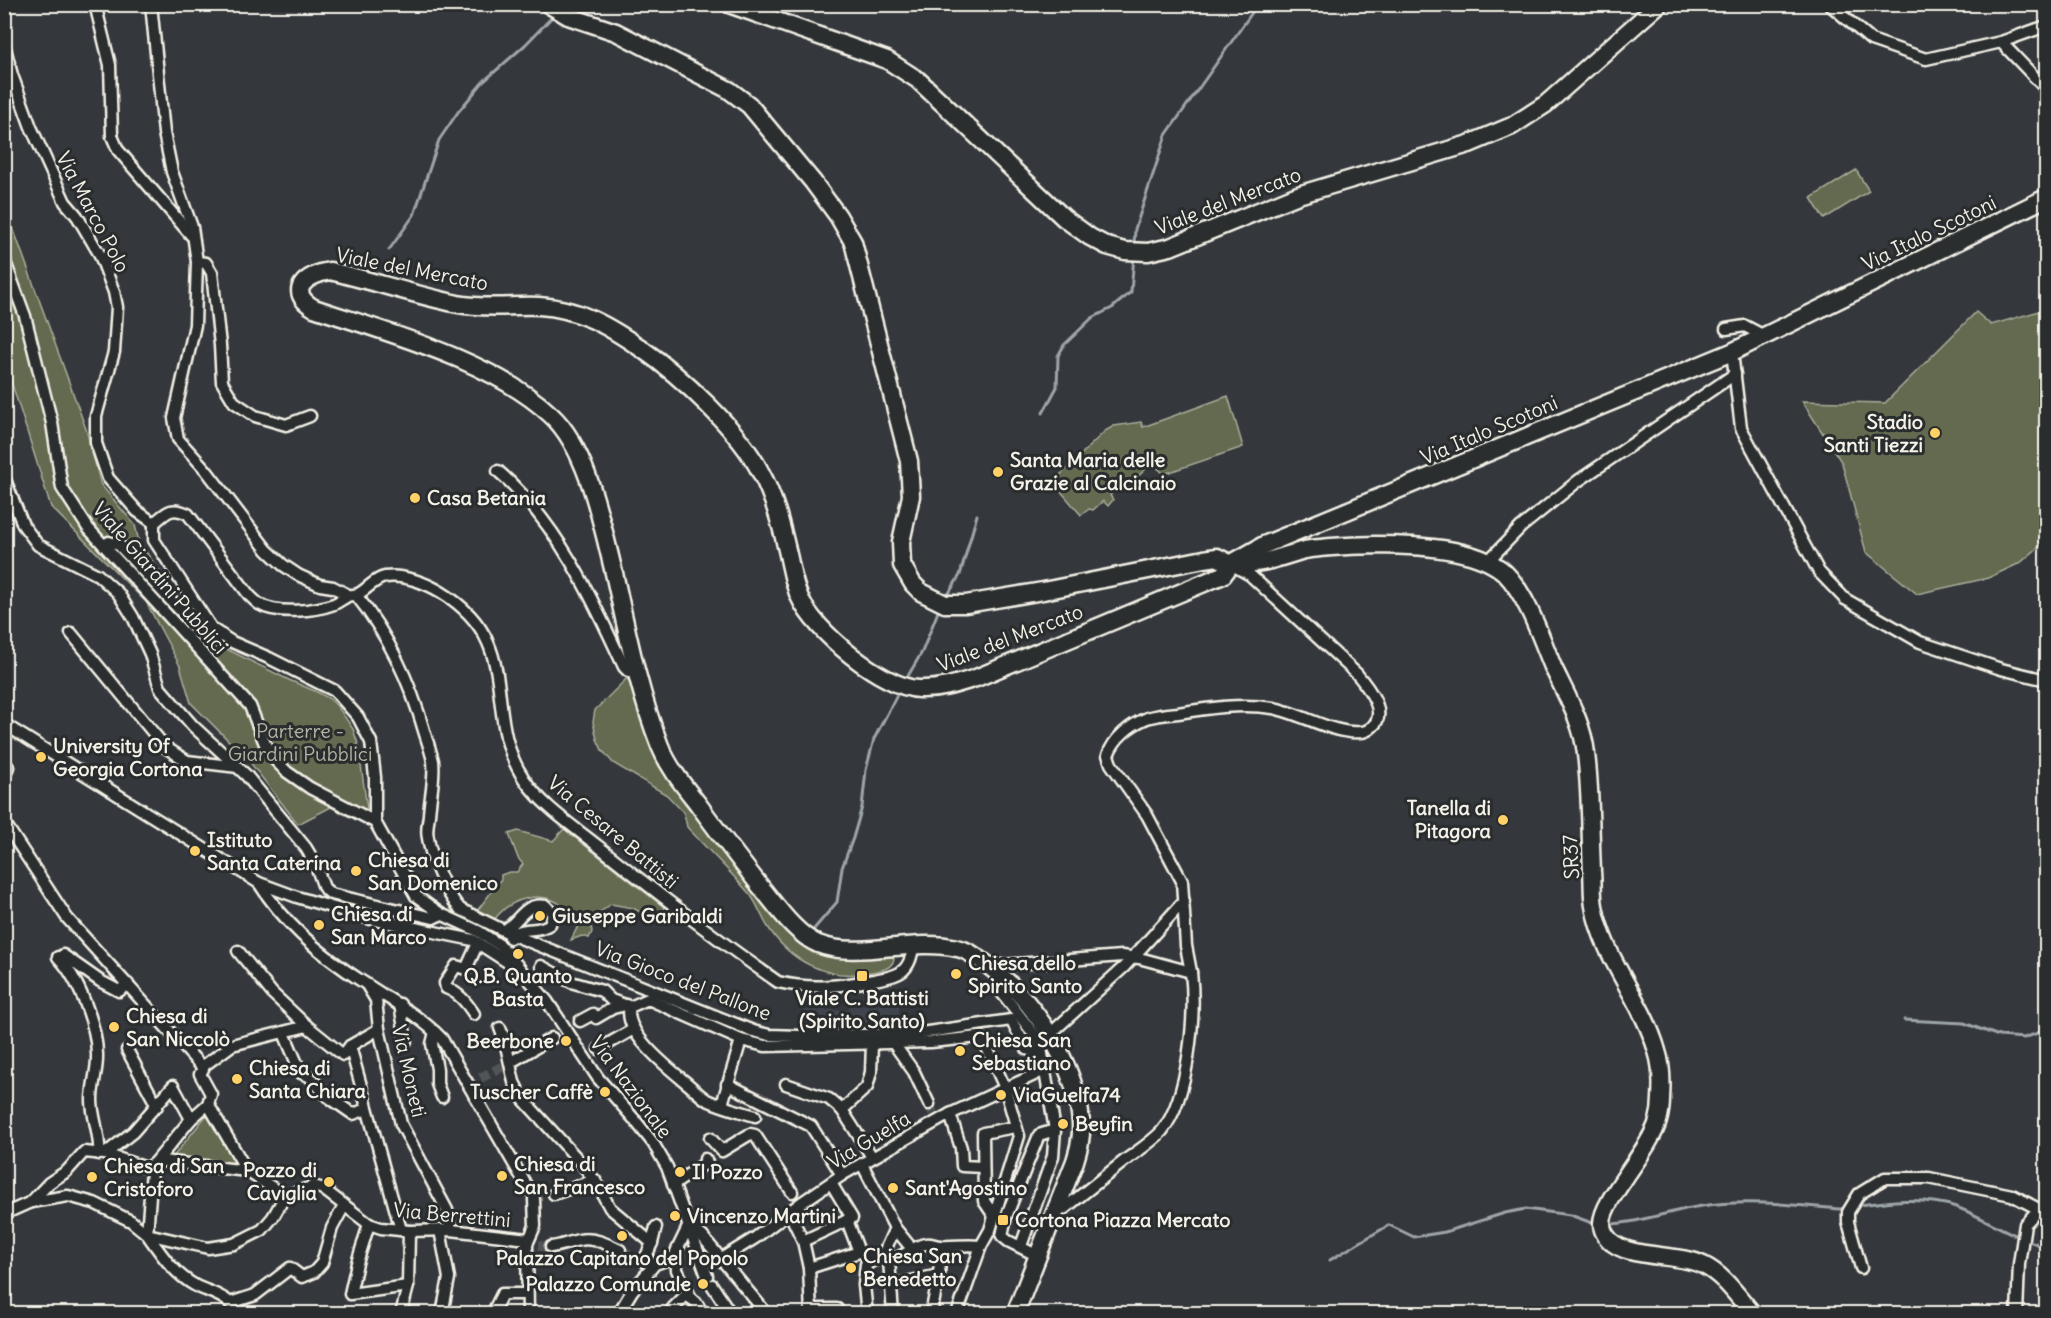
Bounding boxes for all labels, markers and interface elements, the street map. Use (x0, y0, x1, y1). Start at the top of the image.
street label: Via Marco Polo (51, 147, 136, 276)
street label: Viale del Mercato (1151, 161, 1304, 240)
street label: Via Italo Scotoni (1858, 189, 2000, 276)
street label: Viale del Mercato (334, 242, 490, 296)
street label: Via Italo Scotoni (1417, 389, 1561, 470)
place label: Stadio Santi Tiezzi (1824, 409, 1923, 457)
marker: Stadio Santi Tiezzi (1928, 426, 1942, 440)
place label: Santa Maria delle Grazie al Calcinaio (1010, 447, 1176, 495)
marker: Santa Maria delle Grazie al Calcinaio (991, 465, 1005, 479)
place label: Casa Betania (427, 485, 547, 510)
marker: Casa Betania (408, 491, 422, 505)
street label: Viale Giardini Pubblici (88, 497, 233, 659)
street label: Viale del Mercato (933, 598, 1086, 677)
park label: Parterre - Giardini Pubblici (228, 718, 372, 766)
place label: University Of Georgia Cortona (53, 733, 203, 781)
marker: University Of Georgia Cortona (34, 750, 48, 764)
street label: Via Cesare Battisti (543, 770, 684, 894)
place label: Tanella di Pitagora (1407, 795, 1492, 843)
marker: Tanella di Pitagora (1496, 813, 1510, 827)
place label: Istituto Santa Caterina (207, 827, 342, 875)
street label: SR37 (1557, 834, 1584, 880)
marker: Istituto Santa Caterina (188, 844, 202, 858)
place label: Chiesa di San Domenico (368, 847, 498, 895)
marker: Chiesa di San Domenico (349, 864, 363, 878)
place label: Chiesa di San Marco (331, 901, 427, 949)
place label: Giuseppe Garibaldi (552, 903, 723, 928)
marker: Giuseppe Garibaldi (533, 909, 547, 923)
marker: Chiesa di San Marco (312, 918, 326, 932)
street label: Via Gioco del Pallone (592, 935, 775, 1026)
marker: Q.B. Quanto Basta (511, 947, 525, 961)
place label: Chiesa dello Spirito Santo (968, 950, 1082, 998)
place label: Q.B. Quanto Basta (464, 963, 572, 1011)
marker: Chiesa dello Spirito Santo (949, 967, 963, 981)
marker: Viale C. Battisti (Spirito Santo) (855, 969, 869, 983)
place label: Viale C. Battisti (Spirito Santo) (795, 985, 929, 1033)
place label: Chiesa di San Niccolò (126, 1003, 230, 1051)
marker: Chiesa di San Niccolò (107, 1020, 121, 1034)
street label: Via Moneti (387, 1022, 432, 1120)
place label: Chiesa San Sebastiano (972, 1027, 1072, 1075)
place label: Beerbone (467, 1028, 554, 1053)
street label: Via Nazionale (585, 1031, 678, 1143)
marker: Beerbone (559, 1034, 573, 1048)
marker: Chiesa San Sebastiano (953, 1044, 967, 1058)
place label: Chiesa di Santa Chiara (249, 1055, 366, 1103)
marker: Chiesa di Santa Chiara (230, 1072, 244, 1086)
place label: Tuscher Caffè (470, 1079, 593, 1104)
place label: ViaGuelfa74 (1013, 1082, 1121, 1107)
marker: Tuscher Caffè (598, 1085, 612, 1099)
marker: ViaGuelfa74 (994, 1088, 1008, 1102)
street label: Via Guelfa (823, 1105, 915, 1174)
place label: Beyfin (1075, 1111, 1133, 1136)
marker: Beyfin (1056, 1117, 1070, 1131)
place label: Chiesa di San Francesco (514, 1151, 645, 1199)
place label: Chiesa di San Cristoforo (104, 1153, 225, 1201)
place label: Pozzo di Caviglia (243, 1157, 318, 1205)
place label: Il Pozzo (692, 1159, 763, 1184)
marker: Il Pozzo (673, 1165, 687, 1179)
marker: Chiesa di San Francesco (495, 1169, 509, 1183)
marker: Chiesa di San Cristoforo (85, 1170, 99, 1184)
marker: Pozzo di Caviglia (322, 1175, 336, 1189)
place label: Sant'Agostino (905, 1175, 1027, 1200)
marker: Sant'Agostino (886, 1181, 900, 1195)
street label: Via Berrettini (392, 1197, 512, 1232)
place label: Vincenzo Martini (687, 1203, 836, 1228)
place label: Cortona Piazza Mercato (1015, 1207, 1230, 1232)
marker: Vincenzo Martini (668, 1209, 682, 1223)
marker: Cortona Piazza Mercato (996, 1213, 1010, 1227)
marker: Palazzo Capitano del Popolo (615, 1229, 629, 1243)
place label: Chiesa San Benedetto (863, 1243, 963, 1291)
place label: Palazzo Capitano del Popolo (496, 1245, 748, 1270)
marker: Chiesa San Benedetto (844, 1261, 858, 1275)
place label: Palazzo Comunale (526, 1271, 691, 1296)
marker: Palazzo Comunale (696, 1277, 710, 1291)

